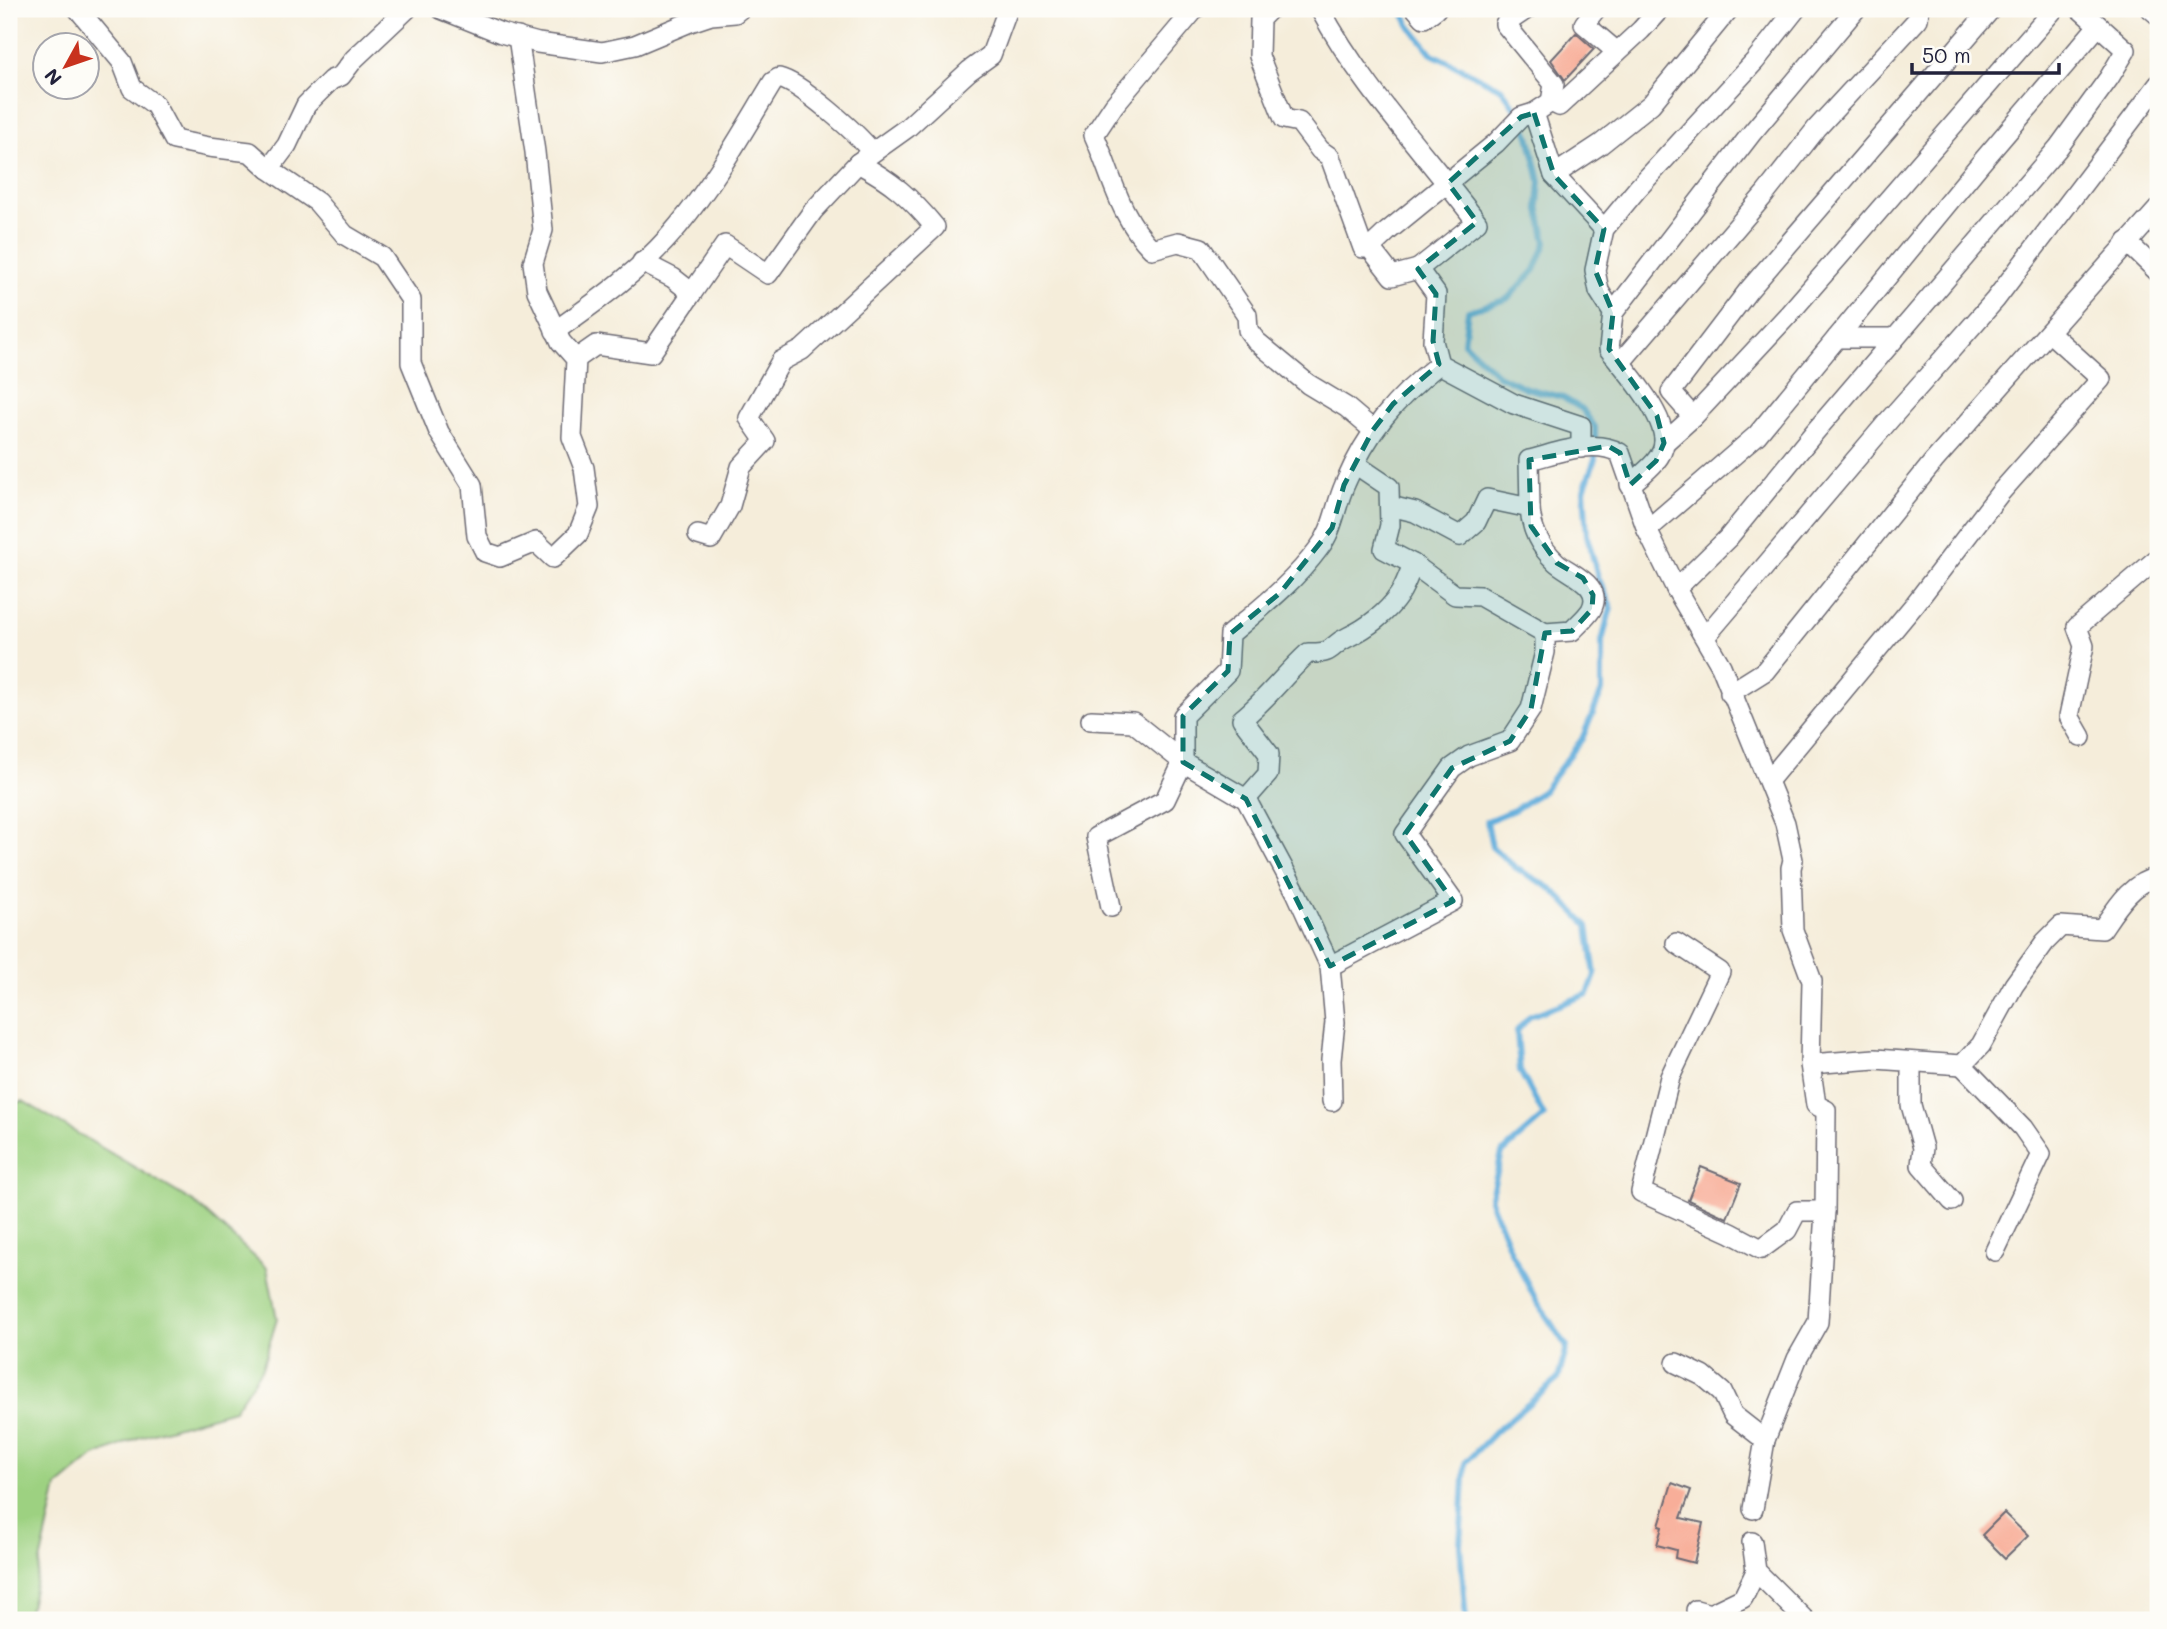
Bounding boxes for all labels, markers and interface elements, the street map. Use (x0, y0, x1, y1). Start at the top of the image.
north arrow (32, 32, 102, 102)
scale bar (1912, 32, 2058, 76)
text: 50 m (1922, 41, 1971, 68)
text: N (38, 64, 67, 91)

